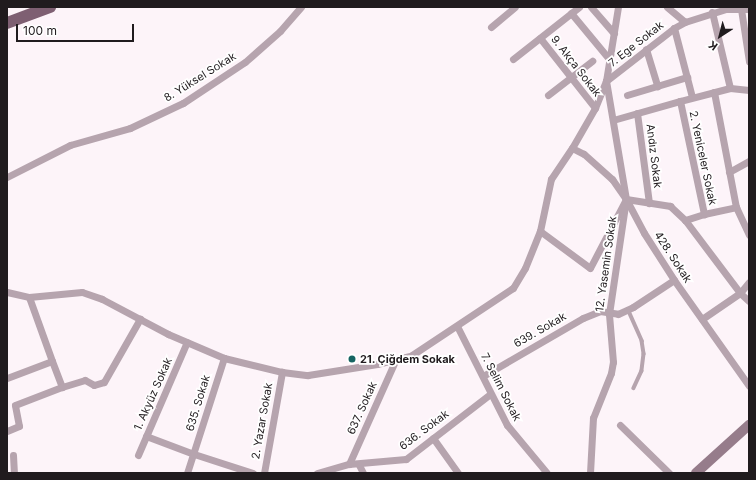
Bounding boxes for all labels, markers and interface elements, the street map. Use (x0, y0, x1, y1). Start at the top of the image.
scale bar (18, 16, 136, 42)
north arrow (700, 16, 740, 56)
street label: 7. Ege Sokak (606, 19, 666, 69)
text: 100 m (23, 23, 57, 38)
street label: 9. Akça Sokak (548, 33, 604, 99)
text: K (706, 38, 720, 54)
street label: 8. Yüksel Sokak (162, 50, 238, 104)
street label: 2. Yeniceler Sokak (687, 110, 719, 206)
street label: Andız Sokak (644, 123, 664, 189)
street label: 12. Yasemin Sokak (593, 215, 619, 313)
street label: 428. Sokak (652, 229, 694, 285)
street label: 639. Sokak (511, 310, 569, 350)
street label: 7. Selim Sokak (478, 351, 524, 423)
place label: 21. Çiğdem Sokak (360, 352, 455, 366)
marker: 21. Çiğdem Sokak (347, 354, 357, 364)
street label: 1. Akyüz Sokak (131, 356, 175, 432)
street label: 635. Sokak (183, 373, 213, 433)
street label: 637. Sokak (344, 379, 380, 437)
street label: 2. Yazar Sokak (249, 382, 275, 460)
street label: 636. Sokak (397, 407, 451, 453)

